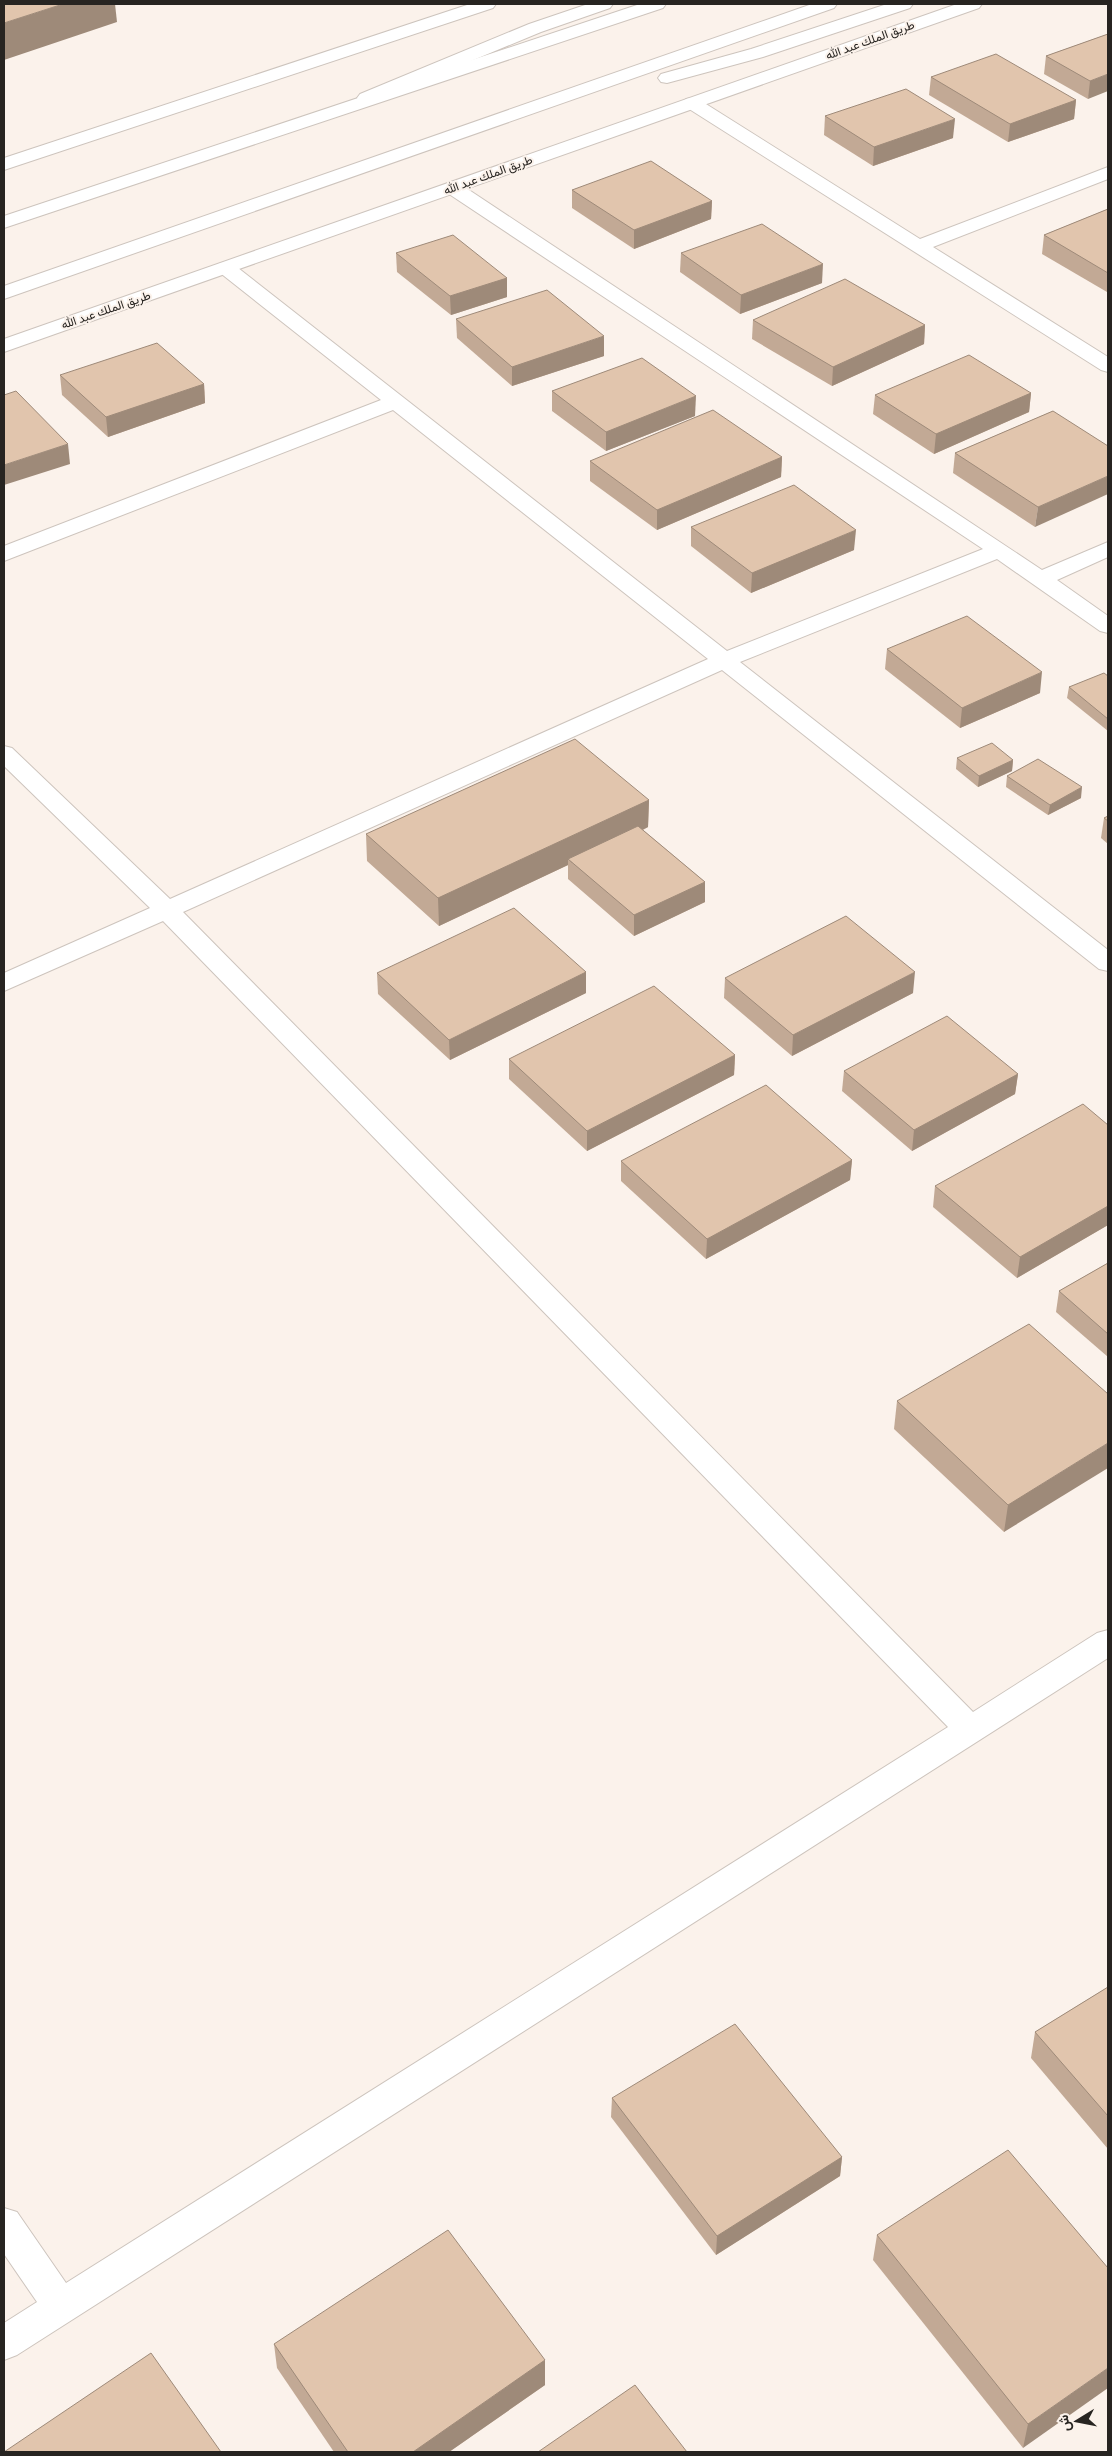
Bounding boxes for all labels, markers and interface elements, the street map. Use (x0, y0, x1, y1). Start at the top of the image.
street label: طريق الملك عبد الله (824, 17, 917, 64)
street label: طريق الملك عبد الله (442, 152, 535, 199)
street label: طريق الملك عبد الله (60, 288, 153, 333)
north arrow (1052, 2396, 1102, 2446)
text: ش (1055, 2413, 1075, 2433)

